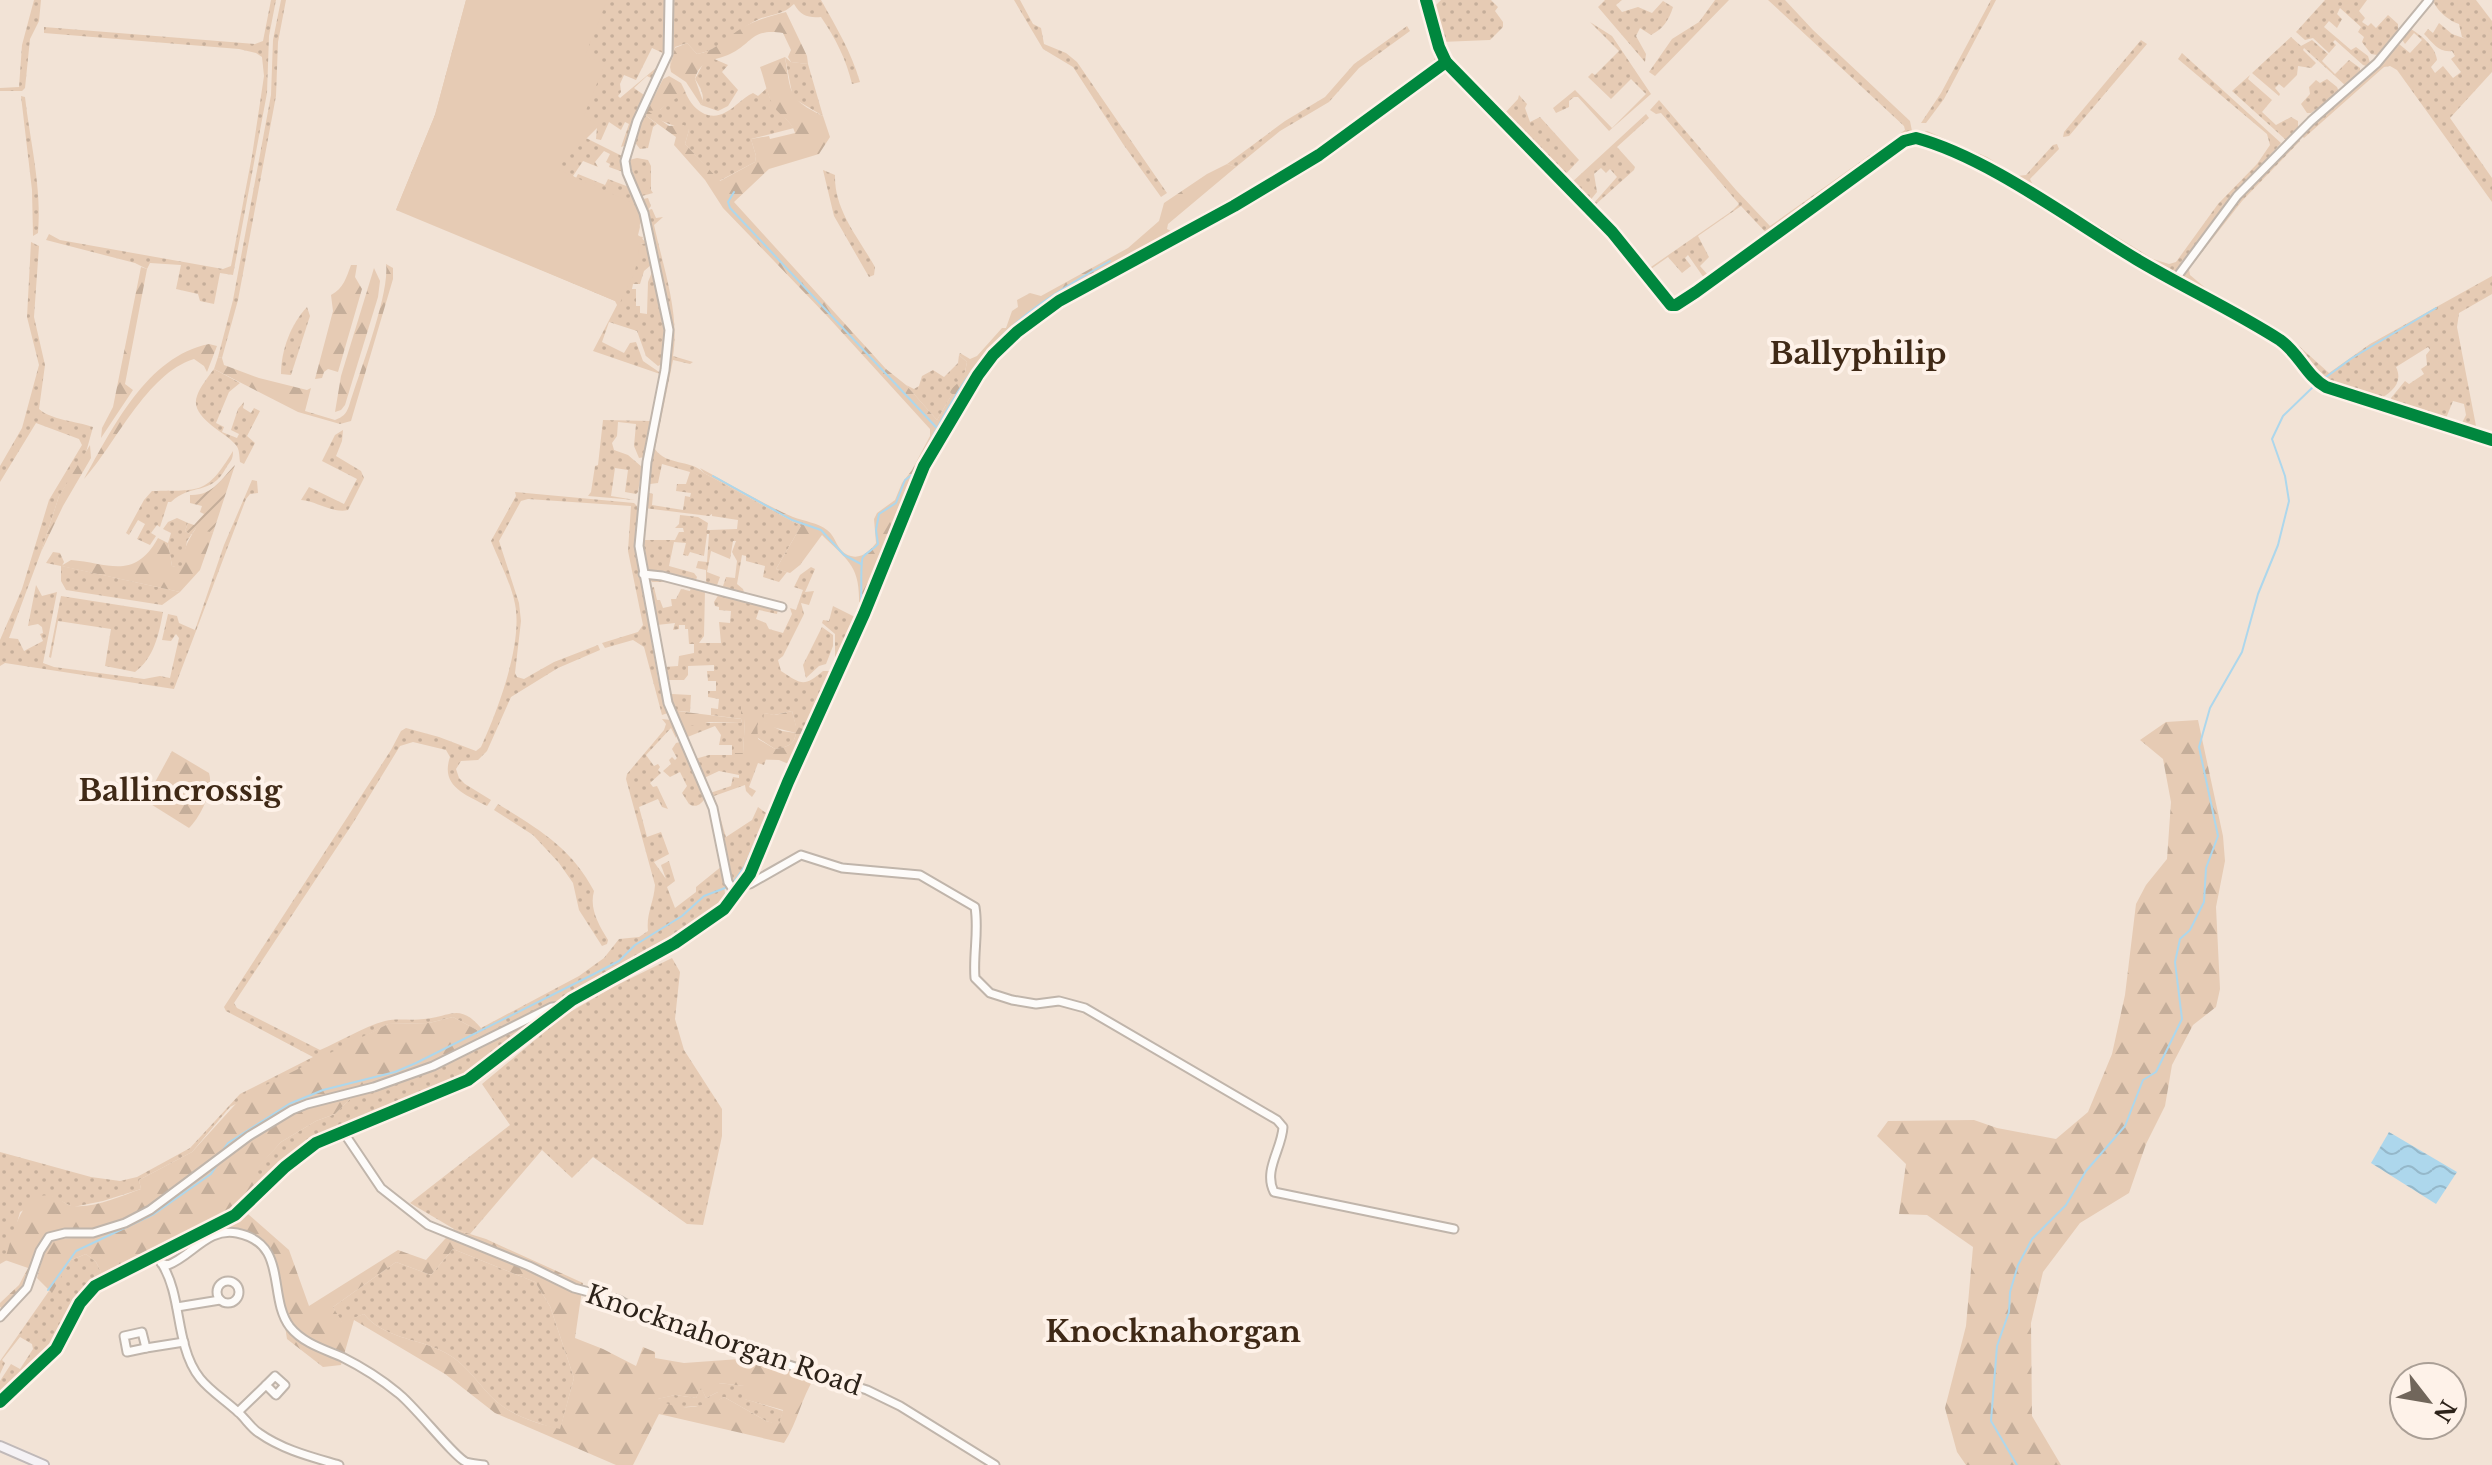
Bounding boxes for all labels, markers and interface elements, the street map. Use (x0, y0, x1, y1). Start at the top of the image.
district label: Ballyphilip (1770, 335, 1946, 372)
district label: Ballincrossig (78, 772, 283, 809)
street label: Knocknahorgan Road (582, 1278, 866, 1402)
district label: Knocknahorgan (1045, 1313, 1301, 1350)
north arrow (2388, 1361, 2468, 1441)
text: N (2428, 1395, 2462, 1427)

